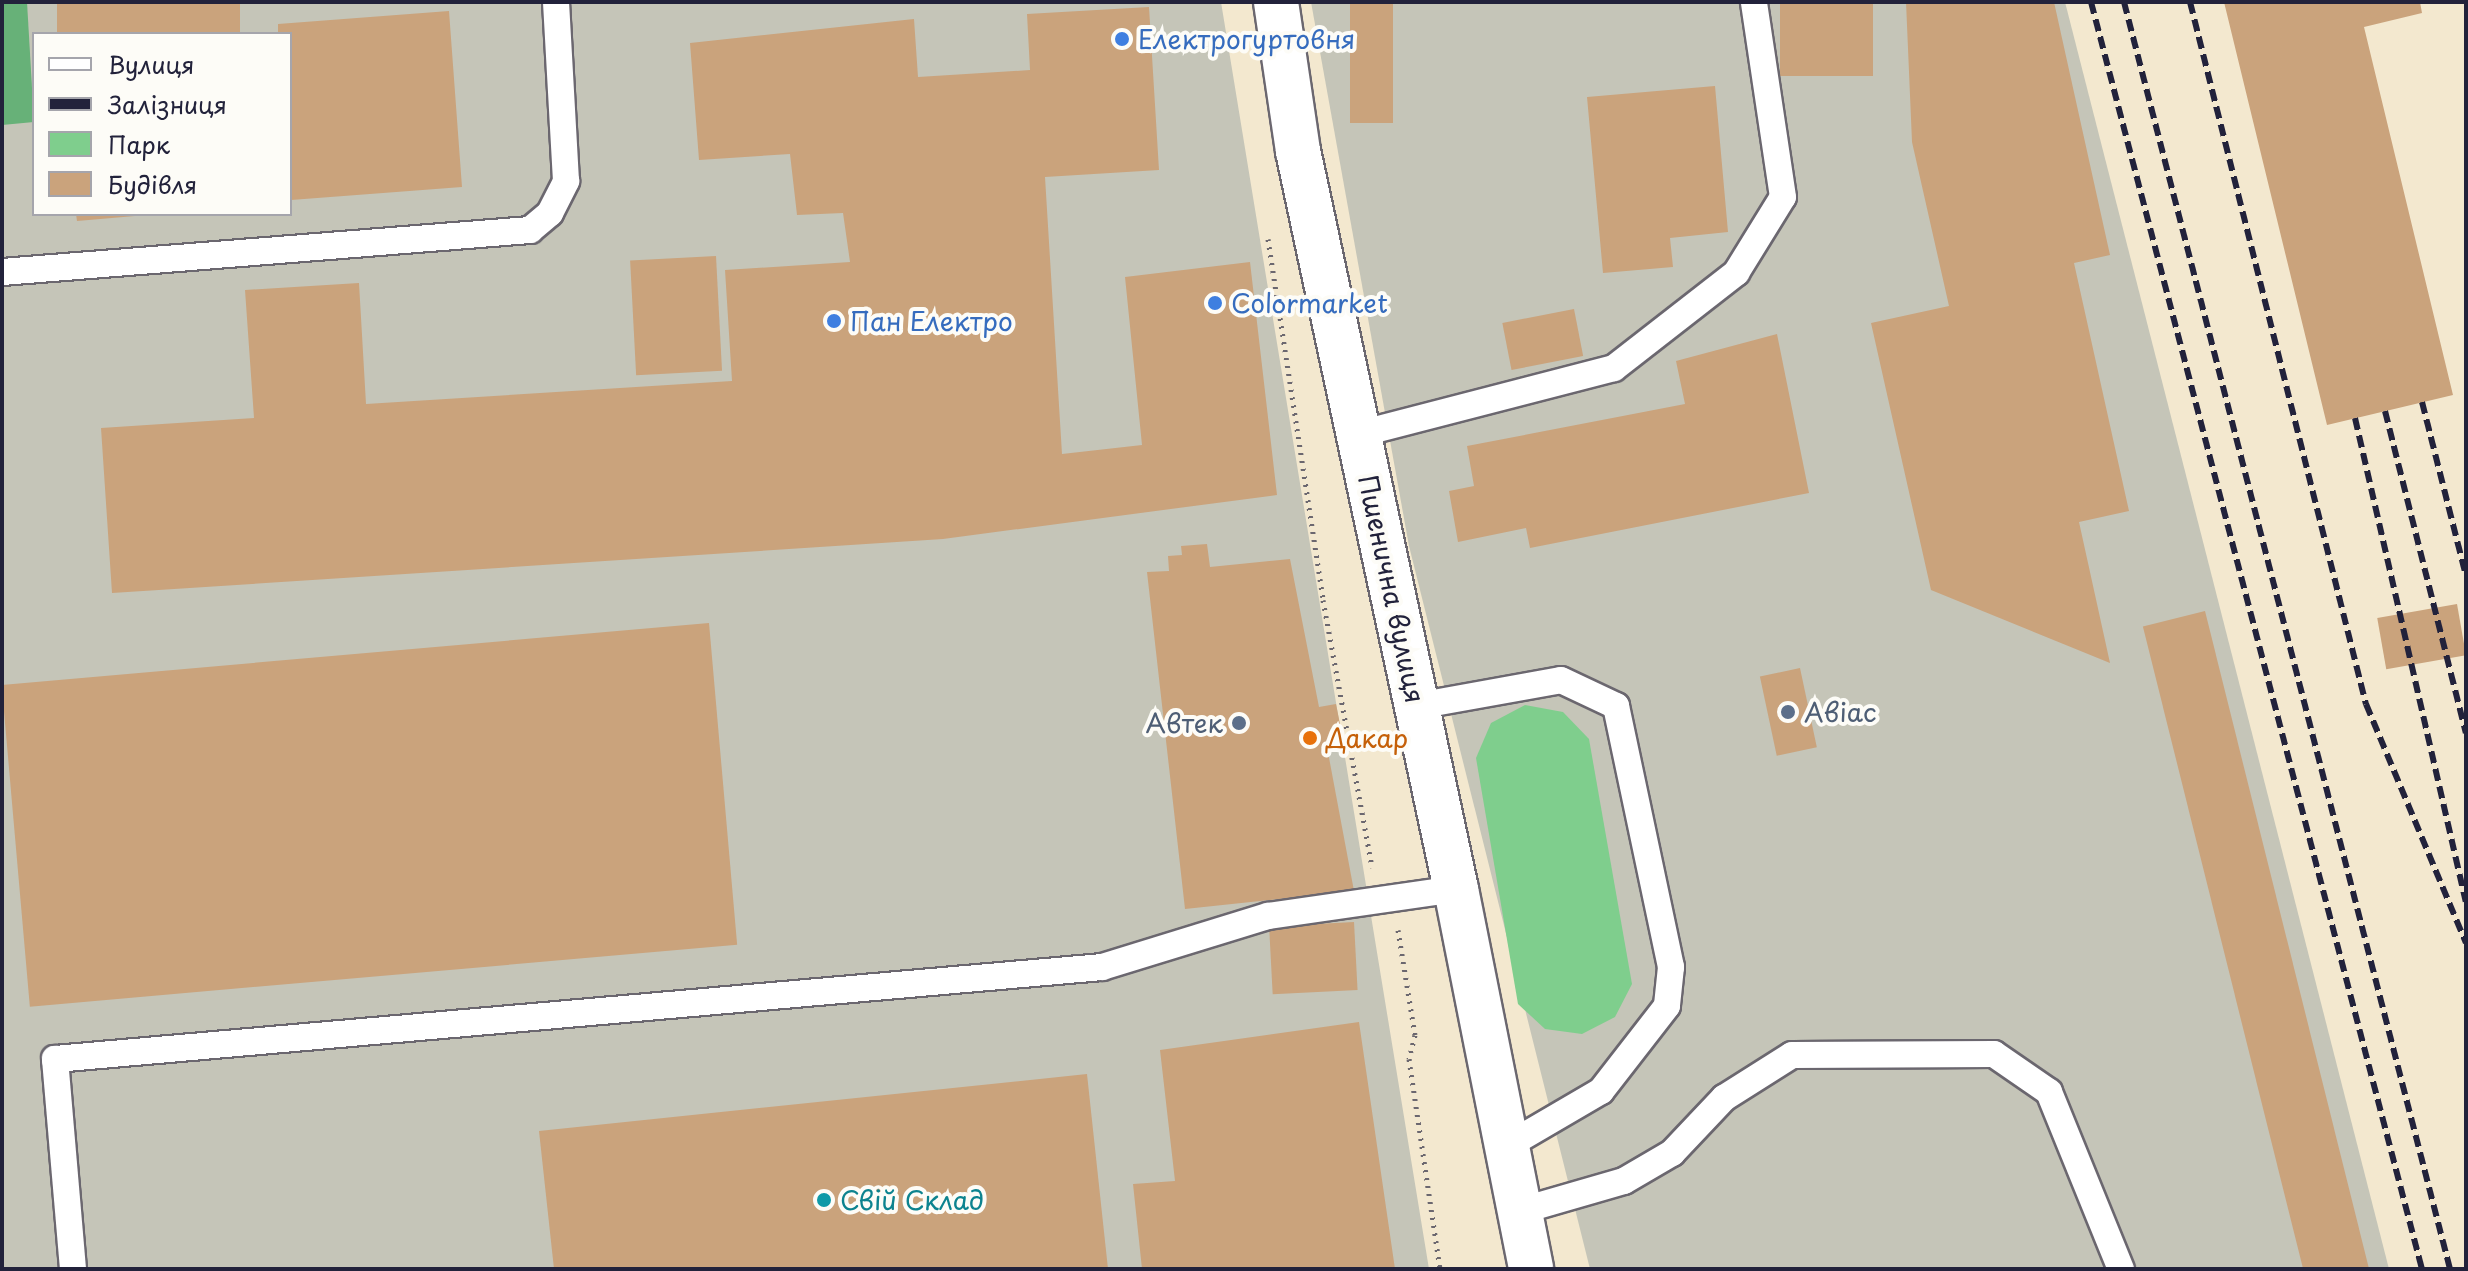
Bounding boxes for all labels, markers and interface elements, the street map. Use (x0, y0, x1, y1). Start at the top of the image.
place label: Електрогуртовня (1138, 23, 1355, 55)
marker: Електрогуртовня (1113, 30, 1131, 48)
legend (32, 32, 292, 216)
text: Вулиця (108, 46, 194, 82)
text: Залізниця (108, 86, 227, 122)
text: Парк (108, 126, 170, 162)
text: Будівля (108, 166, 197, 202)
place label: Colormarket (1231, 287, 1388, 319)
marker: Colormarket (1206, 294, 1224, 312)
place label: Пан Електро (850, 305, 1013, 337)
marker: Пан Електро (825, 312, 843, 330)
street label: Пшенична вулиця (1352, 471, 1432, 707)
place label: Авіас (1804, 696, 1877, 728)
marker: Авіас (1779, 703, 1797, 721)
place label: Автек (1145, 707, 1223, 739)
marker: Автек (1230, 714, 1248, 732)
place label: Дакар (1326, 722, 1408, 754)
marker: Дакар (1301, 729, 1319, 747)
place label: Свій Склад (840, 1184, 984, 1216)
marker: Свій Склад (815, 1191, 833, 1209)

